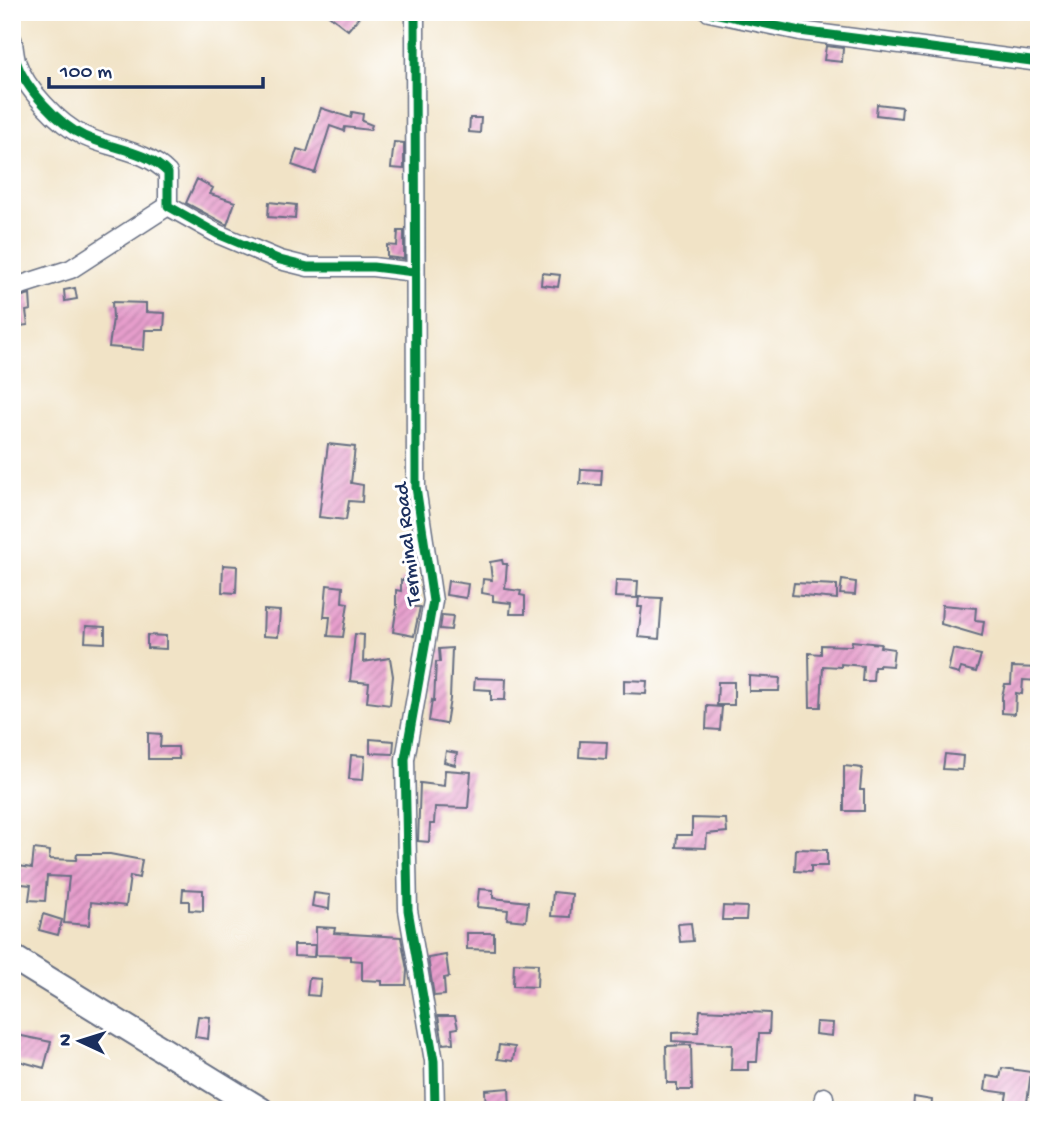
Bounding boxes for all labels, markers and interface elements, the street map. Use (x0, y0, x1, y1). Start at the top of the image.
scale bar (49, 46, 262, 90)
text: 100 m (59, 61, 112, 86)
street label: Terminal Road (390, 480, 428, 607)
north arrow (46, 1006, 116, 1076)
text: N (55, 1033, 78, 1047)

